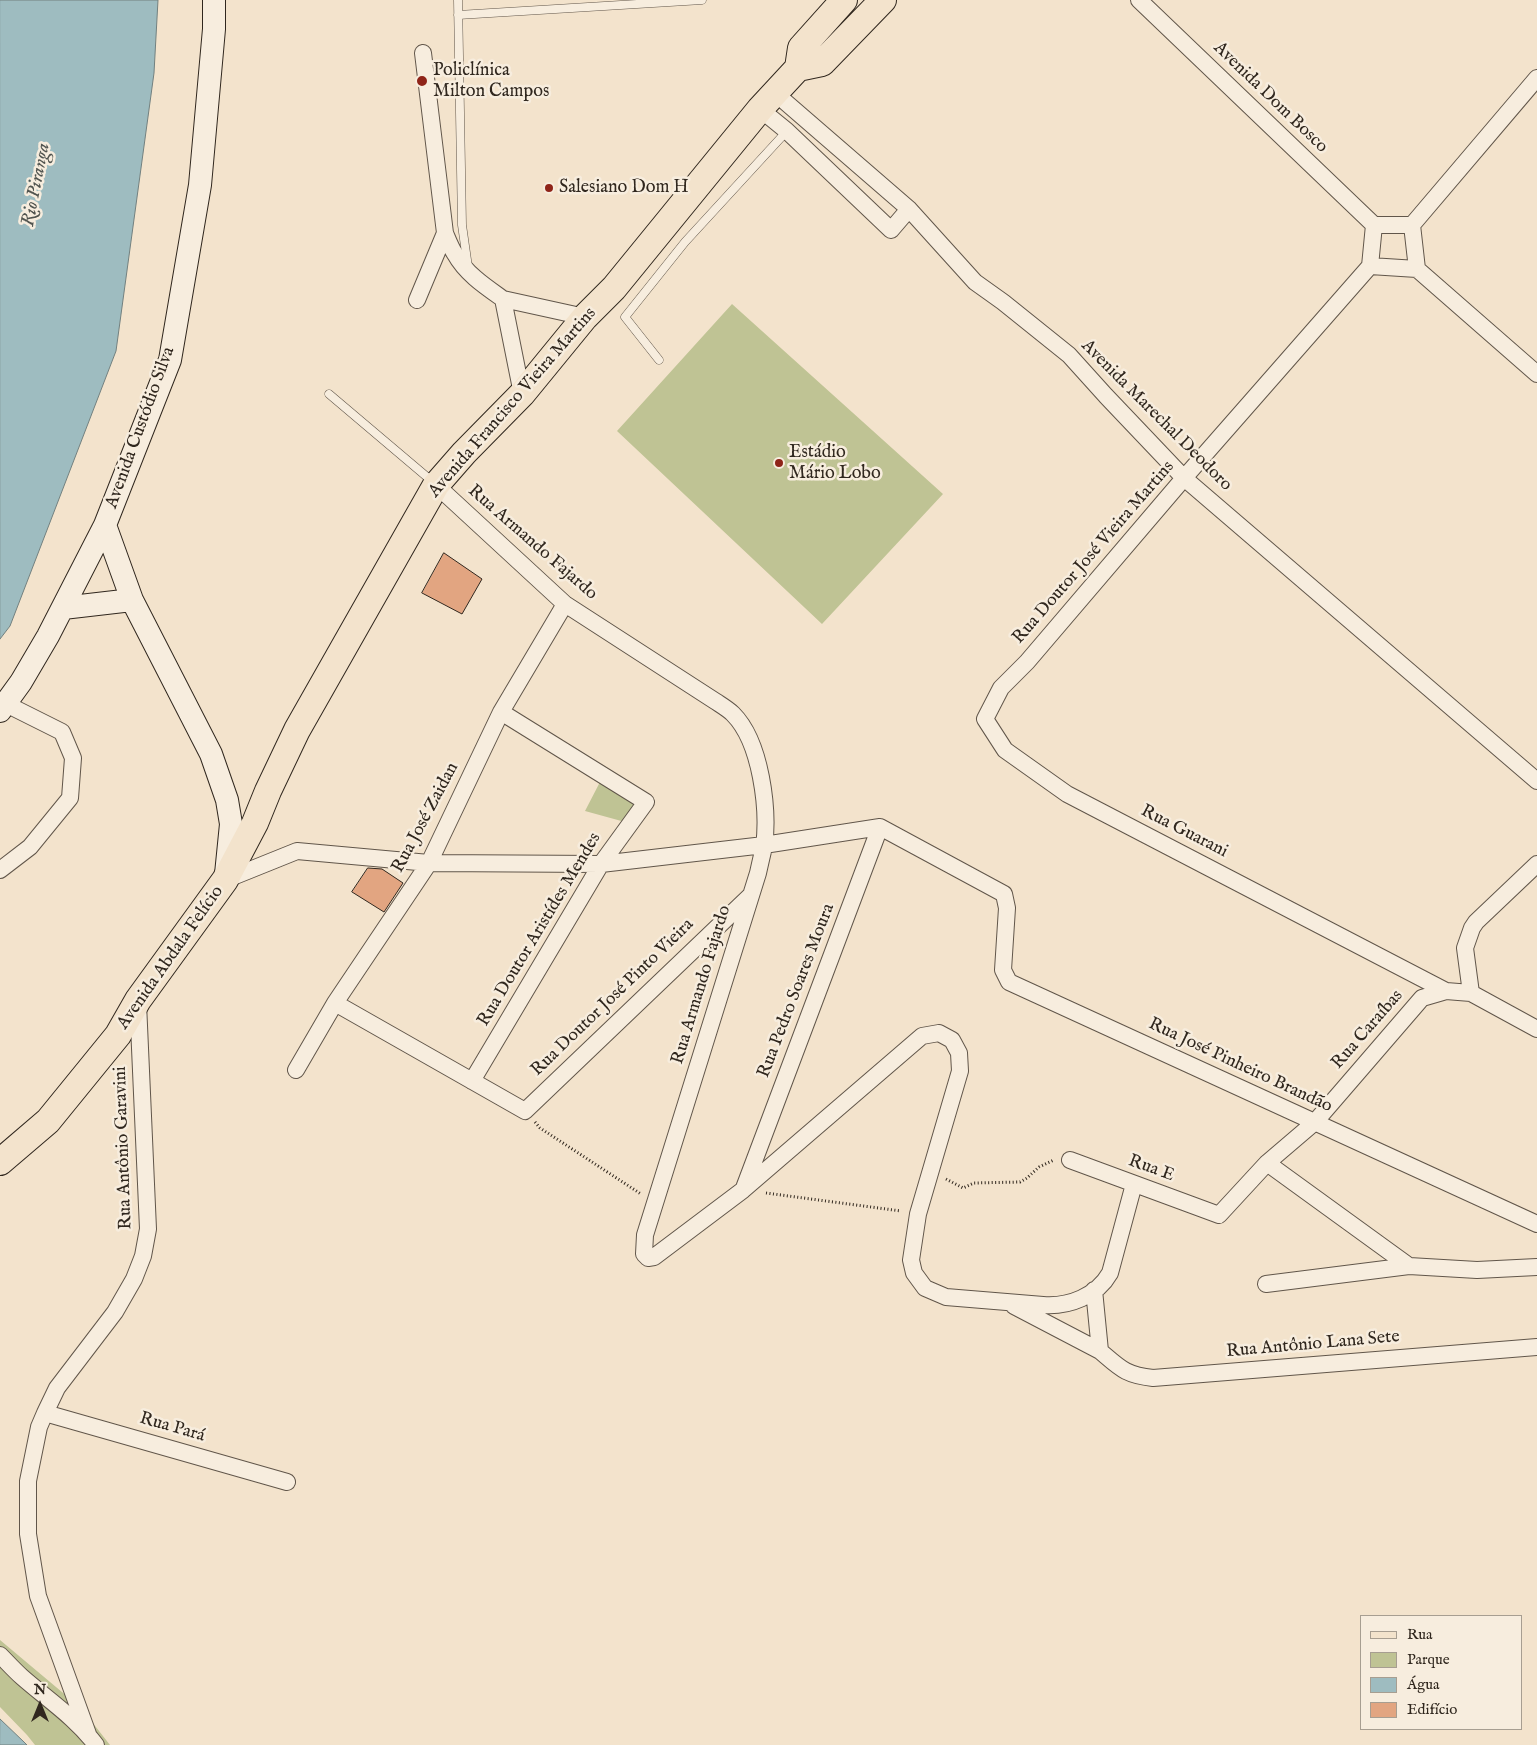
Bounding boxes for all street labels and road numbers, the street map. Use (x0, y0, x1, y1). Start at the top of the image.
street label: Avenida Dom Bosco (1208, 38, 1332, 158)
street label: Avenida Francisco Vieira Martins (424, 303, 602, 503)
street label: Avenida Marechal Deodoro (1076, 336, 1236, 496)
street label: Avenida Custódio Silva (102, 344, 180, 512)
street label: Rua Doutor José Vieira Martins (1009, 457, 1179, 649)
street label: Rua Armando Fajardo (463, 481, 601, 605)
street label: Rua José Zaidan (388, 759, 464, 877)
street label: Rua Guarani (1137, 801, 1231, 863)
street label: Rua Doutor Aristídes Mendes (474, 829, 606, 1031)
street label: Avenida Abdala Felício (113, 882, 229, 1034)
street label: Rua Pedro Soares Moura (754, 901, 840, 1081)
street label: Rua Armando Fajardo (668, 903, 736, 1067)
street label: Rua Doutor José Pinto Vieira (527, 915, 699, 1081)
street label: Rua Caraíbas (1328, 986, 1408, 1074)
street label: Rua José Pinheiro Brandão (1145, 1014, 1335, 1118)
street label: Rua Antônio Garavini (110, 1066, 138, 1230)
street label: Rua E (1125, 1151, 1177, 1187)
street label: Rua Antônio Lana Sete (1225, 1327, 1401, 1363)
street label: Rua Pará (137, 1408, 207, 1448)

